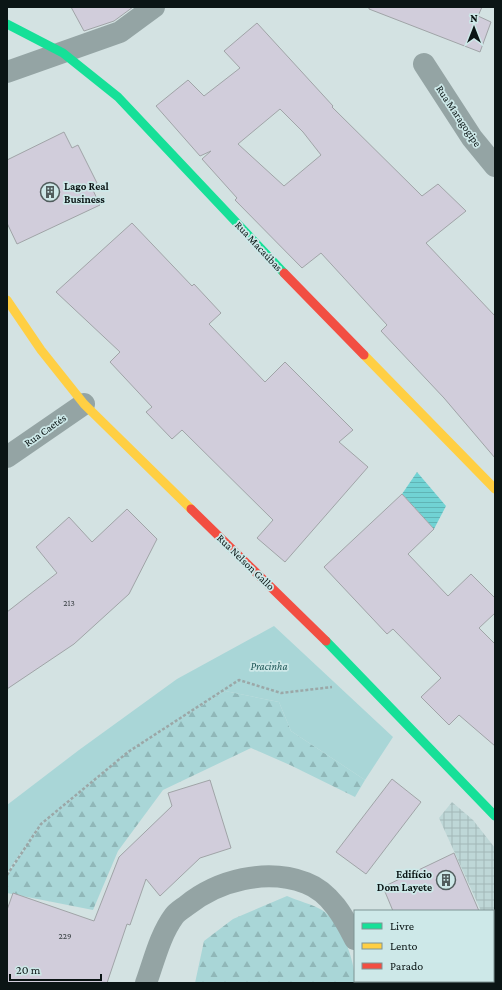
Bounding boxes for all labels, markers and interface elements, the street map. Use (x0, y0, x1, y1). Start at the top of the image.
north arrow (454, 8, 494, 48)
text: N (470, 12, 478, 24)
street label: Rua Maragogipe (433, 83, 484, 150)
place label: Lago Real Business (64, 180, 110, 205)
building icon: Lago Real Business (39, 181, 61, 203)
street label: Rua Macaúbas (233, 219, 285, 273)
street label: Rua Caetés (22, 411, 68, 449)
street label: Rua Nelson Gallo (215, 532, 277, 593)
house number: 213 (63, 598, 75, 608)
park label: Pracinha (250, 660, 288, 672)
place label: Edifício Dom Layete (377, 868, 432, 893)
building icon: Edifício Dom Layete (435, 869, 457, 891)
legend (354, 910, 494, 982)
text: Livre (390, 919, 414, 933)
house number: 229 (58, 931, 72, 941)
text: Lento (390, 939, 418, 953)
scale bar (10, 956, 101, 982)
text: Parado (390, 959, 423, 973)
text: 20 m (16, 963, 41, 977)

